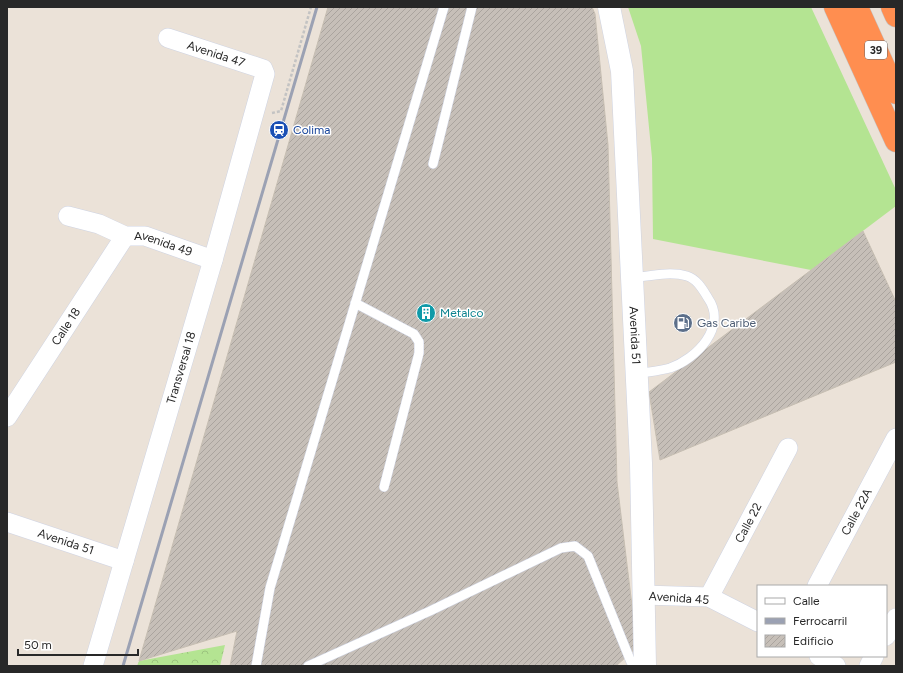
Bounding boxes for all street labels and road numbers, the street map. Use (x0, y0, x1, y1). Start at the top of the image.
street label: Avenida 47 (185, 38, 247, 70)
road number: 39 (865, 41, 887, 59)
street label: Avenida 49 (134, 228, 194, 259)
street label: Calle 18 (49, 305, 83, 348)
street label: Avenida 51 (626, 306, 643, 365)
street label: Transversal 18 (164, 330, 198, 406)
street label: Calle 22A (838, 486, 875, 538)
street label: Calle 22 (732, 500, 765, 545)
street label: Avenida 51 (36, 526, 96, 557)
street label: Avenida 45 (648, 589, 710, 607)

